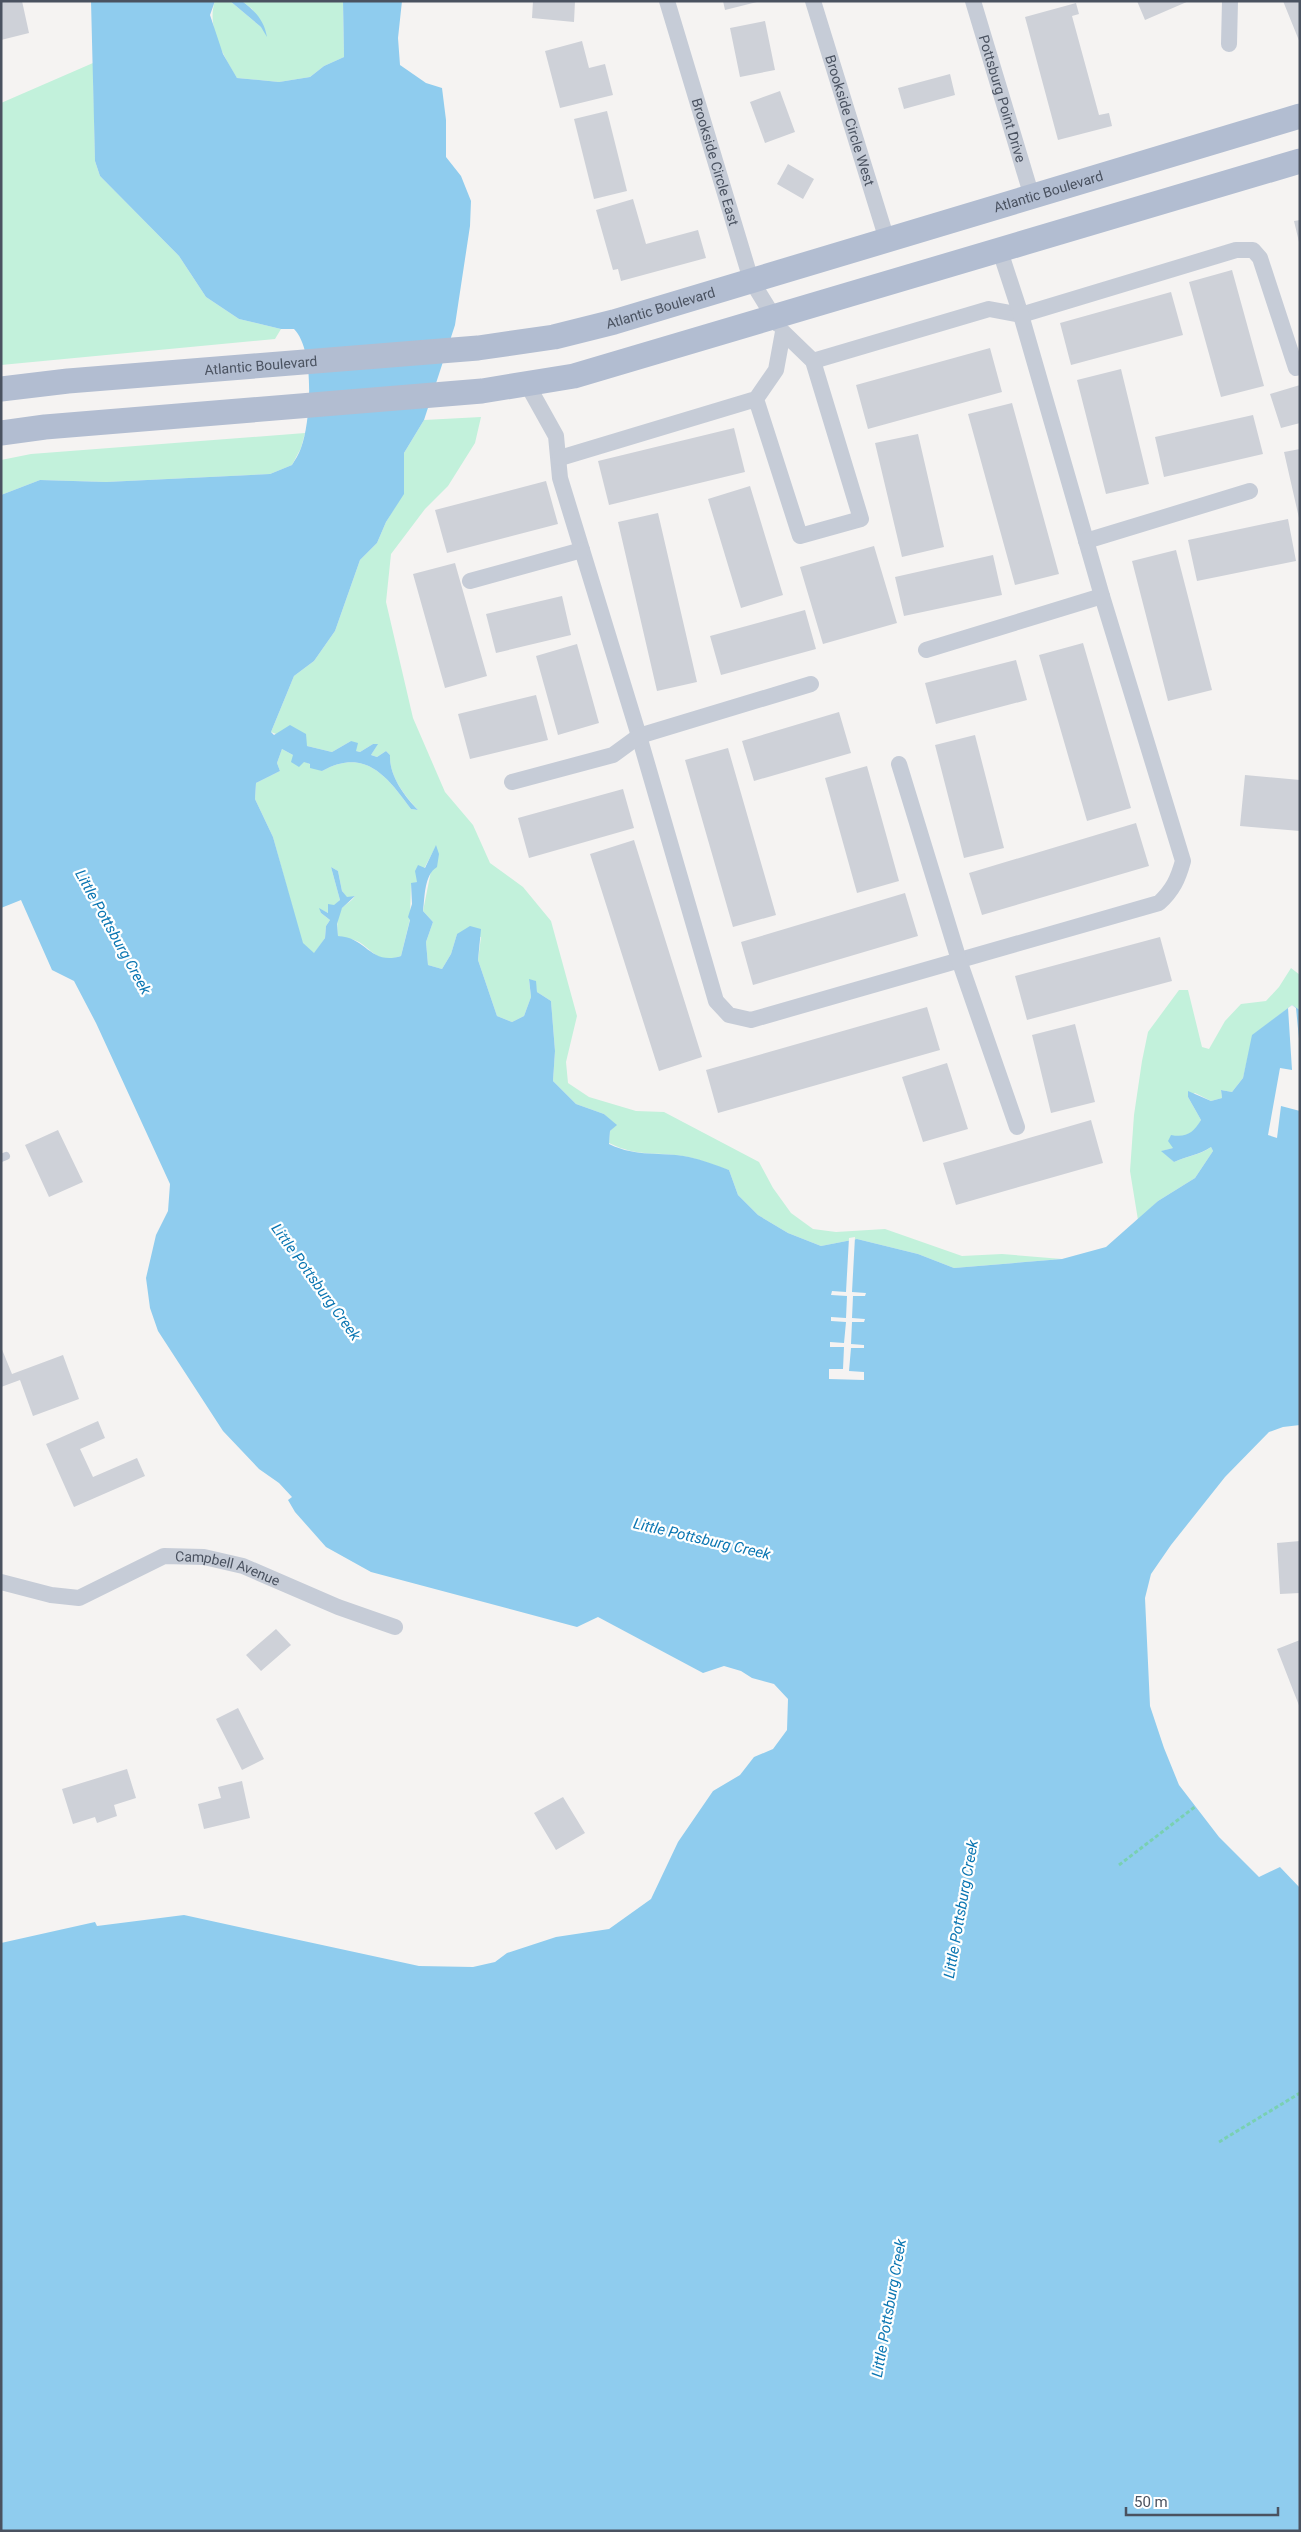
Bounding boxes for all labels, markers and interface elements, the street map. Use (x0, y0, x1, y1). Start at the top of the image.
street label: Pottsburg Point Drive (976, 33, 1029, 164)
street label: Brookside Circle West (822, 53, 878, 188)
street label: Brookside Circle East (689, 96, 742, 228)
street label: Atlantic Boulevard (992, 168, 1105, 215)
street label: Atlantic Boulevard (604, 284, 717, 332)
street label: Atlantic Boulevard (204, 353, 318, 378)
water label: Little Pottsburg Creek (71, 866, 155, 998)
water label: Little Pottsburg Creek (268, 1220, 365, 1344)
water label: Little Pottsburg Creek (632, 1514, 773, 1564)
street label: Campbell Avenue (175, 1548, 282, 1589)
water label: Little Pottsburg Creek (940, 1838, 982, 1980)
water label: Little Pottsburg Creek (868, 2237, 910, 2379)
scale bar (1126, 2484, 1278, 2516)
text: 50 m (1134, 2493, 1168, 2511)

